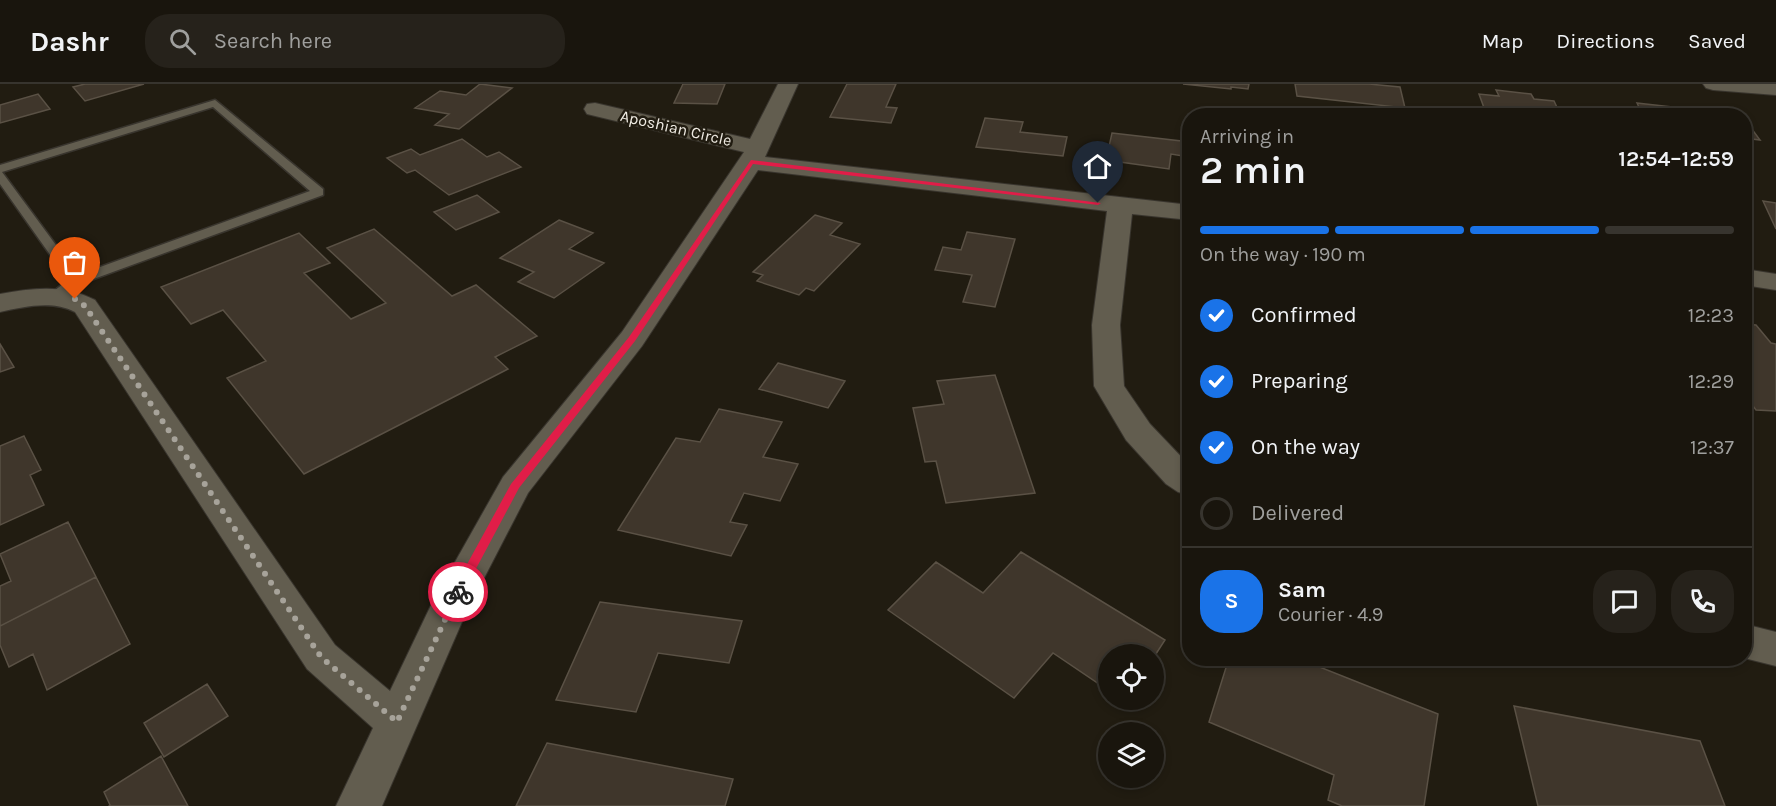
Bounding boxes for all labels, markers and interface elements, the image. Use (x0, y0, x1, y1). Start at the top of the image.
search box (145, 14, 565, 68)
text: Dashr (30, 25, 109, 58)
icon: search (166, 25, 199, 58)
text: Search here (214, 28, 332, 54)
text: Map (1482, 29, 1523, 53)
text: Directions (1556, 29, 1655, 53)
text: Saved (1688, 29, 1746, 53)
street label: Aposhian Circle (618, 106, 734, 150)
text: Arriving in (1200, 125, 1294, 148)
pin (1072, 141, 1123, 203)
text: 12:54–12:59 (1618, 146, 1734, 172)
text: 2 min (1200, 147, 1306, 193)
icon: home (1081, 150, 1114, 183)
pin (49, 237, 100, 299)
text: On the way · 190 m (1200, 243, 1366, 266)
icon: bag (58, 246, 91, 279)
icon: check (1200, 299, 1233, 332)
text: Confirmed (1251, 302, 1357, 328)
text: 12:23 (1688, 304, 1734, 327)
icon: check (1200, 365, 1233, 398)
text: Preparing (1251, 368, 1348, 394)
text: 12:29 (1688, 370, 1734, 393)
icon: check (1200, 431, 1233, 464)
text: On the way (1251, 434, 1360, 460)
text: 12:37 (1690, 436, 1734, 459)
text: Delivered (1251, 500, 1344, 526)
courier (428, 562, 488, 622)
button: chat (1593, 570, 1656, 633)
button: phone (1671, 570, 1734, 633)
icon: bike (442, 576, 475, 609)
text: Sam (1278, 577, 1326, 603)
text: S (1224, 588, 1239, 614)
text: Courier · 4.9 (1278, 603, 1383, 626)
map controls (1098, 644, 1164, 788)
button: locate (1098, 644, 1164, 710)
button: layers (1098, 722, 1164, 788)

